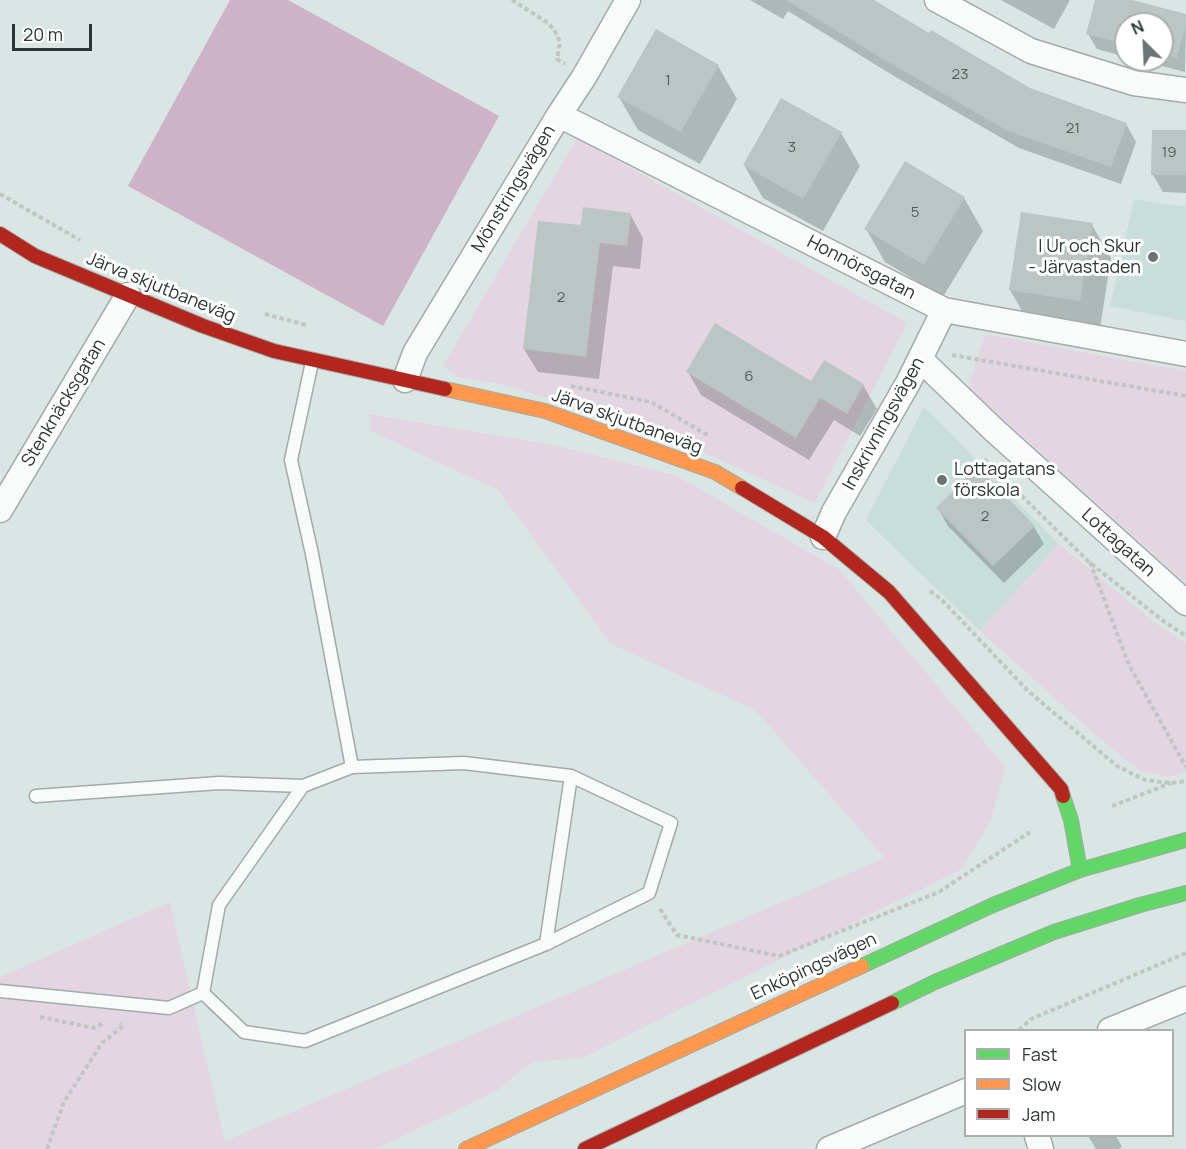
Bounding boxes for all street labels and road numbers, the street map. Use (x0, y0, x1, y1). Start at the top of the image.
street label: Mönstringsvägen (468, 122, 560, 256)
street label: Honnörsgatan (803, 231, 919, 305)
street label: Järva skjutbaneväg (83, 248, 239, 328)
street label: Stenknäcksgatan (17, 335, 111, 471)
street label: Inskrivningsvägen (839, 354, 929, 494)
street label: Järva skjutbaneväg (549, 385, 705, 459)
street label: Lottagatan (1077, 504, 1159, 582)
street label: Enköpingsvägen (748, 929, 880, 1005)

